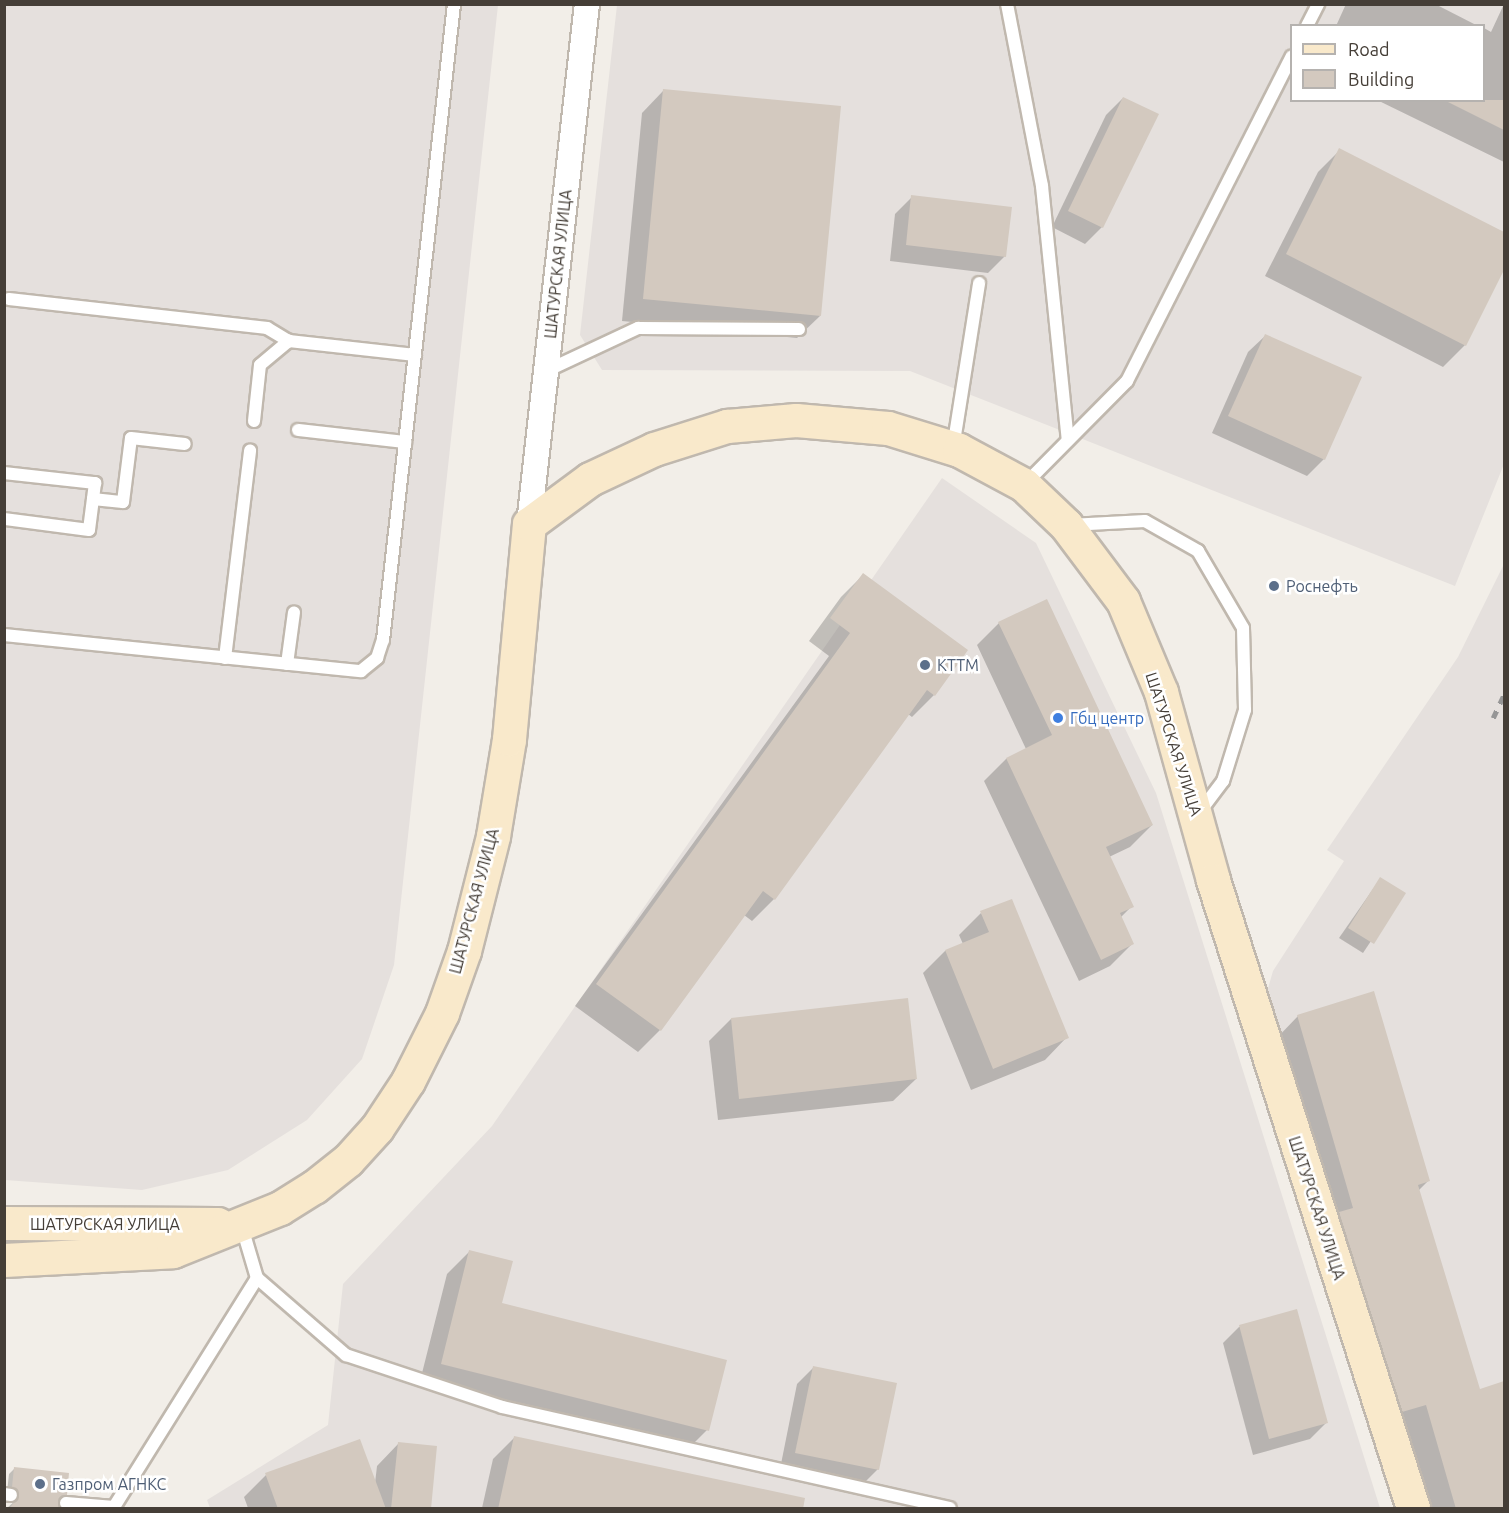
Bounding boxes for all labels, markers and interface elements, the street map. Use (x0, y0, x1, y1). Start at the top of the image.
legend (1290, 24, 1485, 102)
text: Road (1348, 39, 1390, 59)
text: Building (1348, 69, 1414, 89)
street label: ШАТУРСКАЯ УЛИЦА (541, 188, 575, 340)
place label: Роснефть (1286, 576, 1358, 596)
marker: Роснефть (1267, 579, 1281, 593)
place label: КТТМ (937, 655, 979, 675)
marker: КТТМ (918, 658, 932, 672)
street label: ШАТУРСКАЯ УЛИЦА (1142, 670, 1206, 818)
place label: Гбц центр (1070, 708, 1144, 728)
marker: Гбц центр (1051, 711, 1065, 725)
street label: ШАТУРСКАЯ УЛИЦА (445, 826, 503, 976)
street label: ШАТУРСКАЯ УЛИЦА (1285, 1134, 1349, 1282)
street label: ШАТУРСКАЯ УЛИЦА (30, 1214, 180, 1234)
place label: Газпром АГНКС (52, 1474, 166, 1494)
marker: Газпром АГНКС (33, 1477, 47, 1491)

